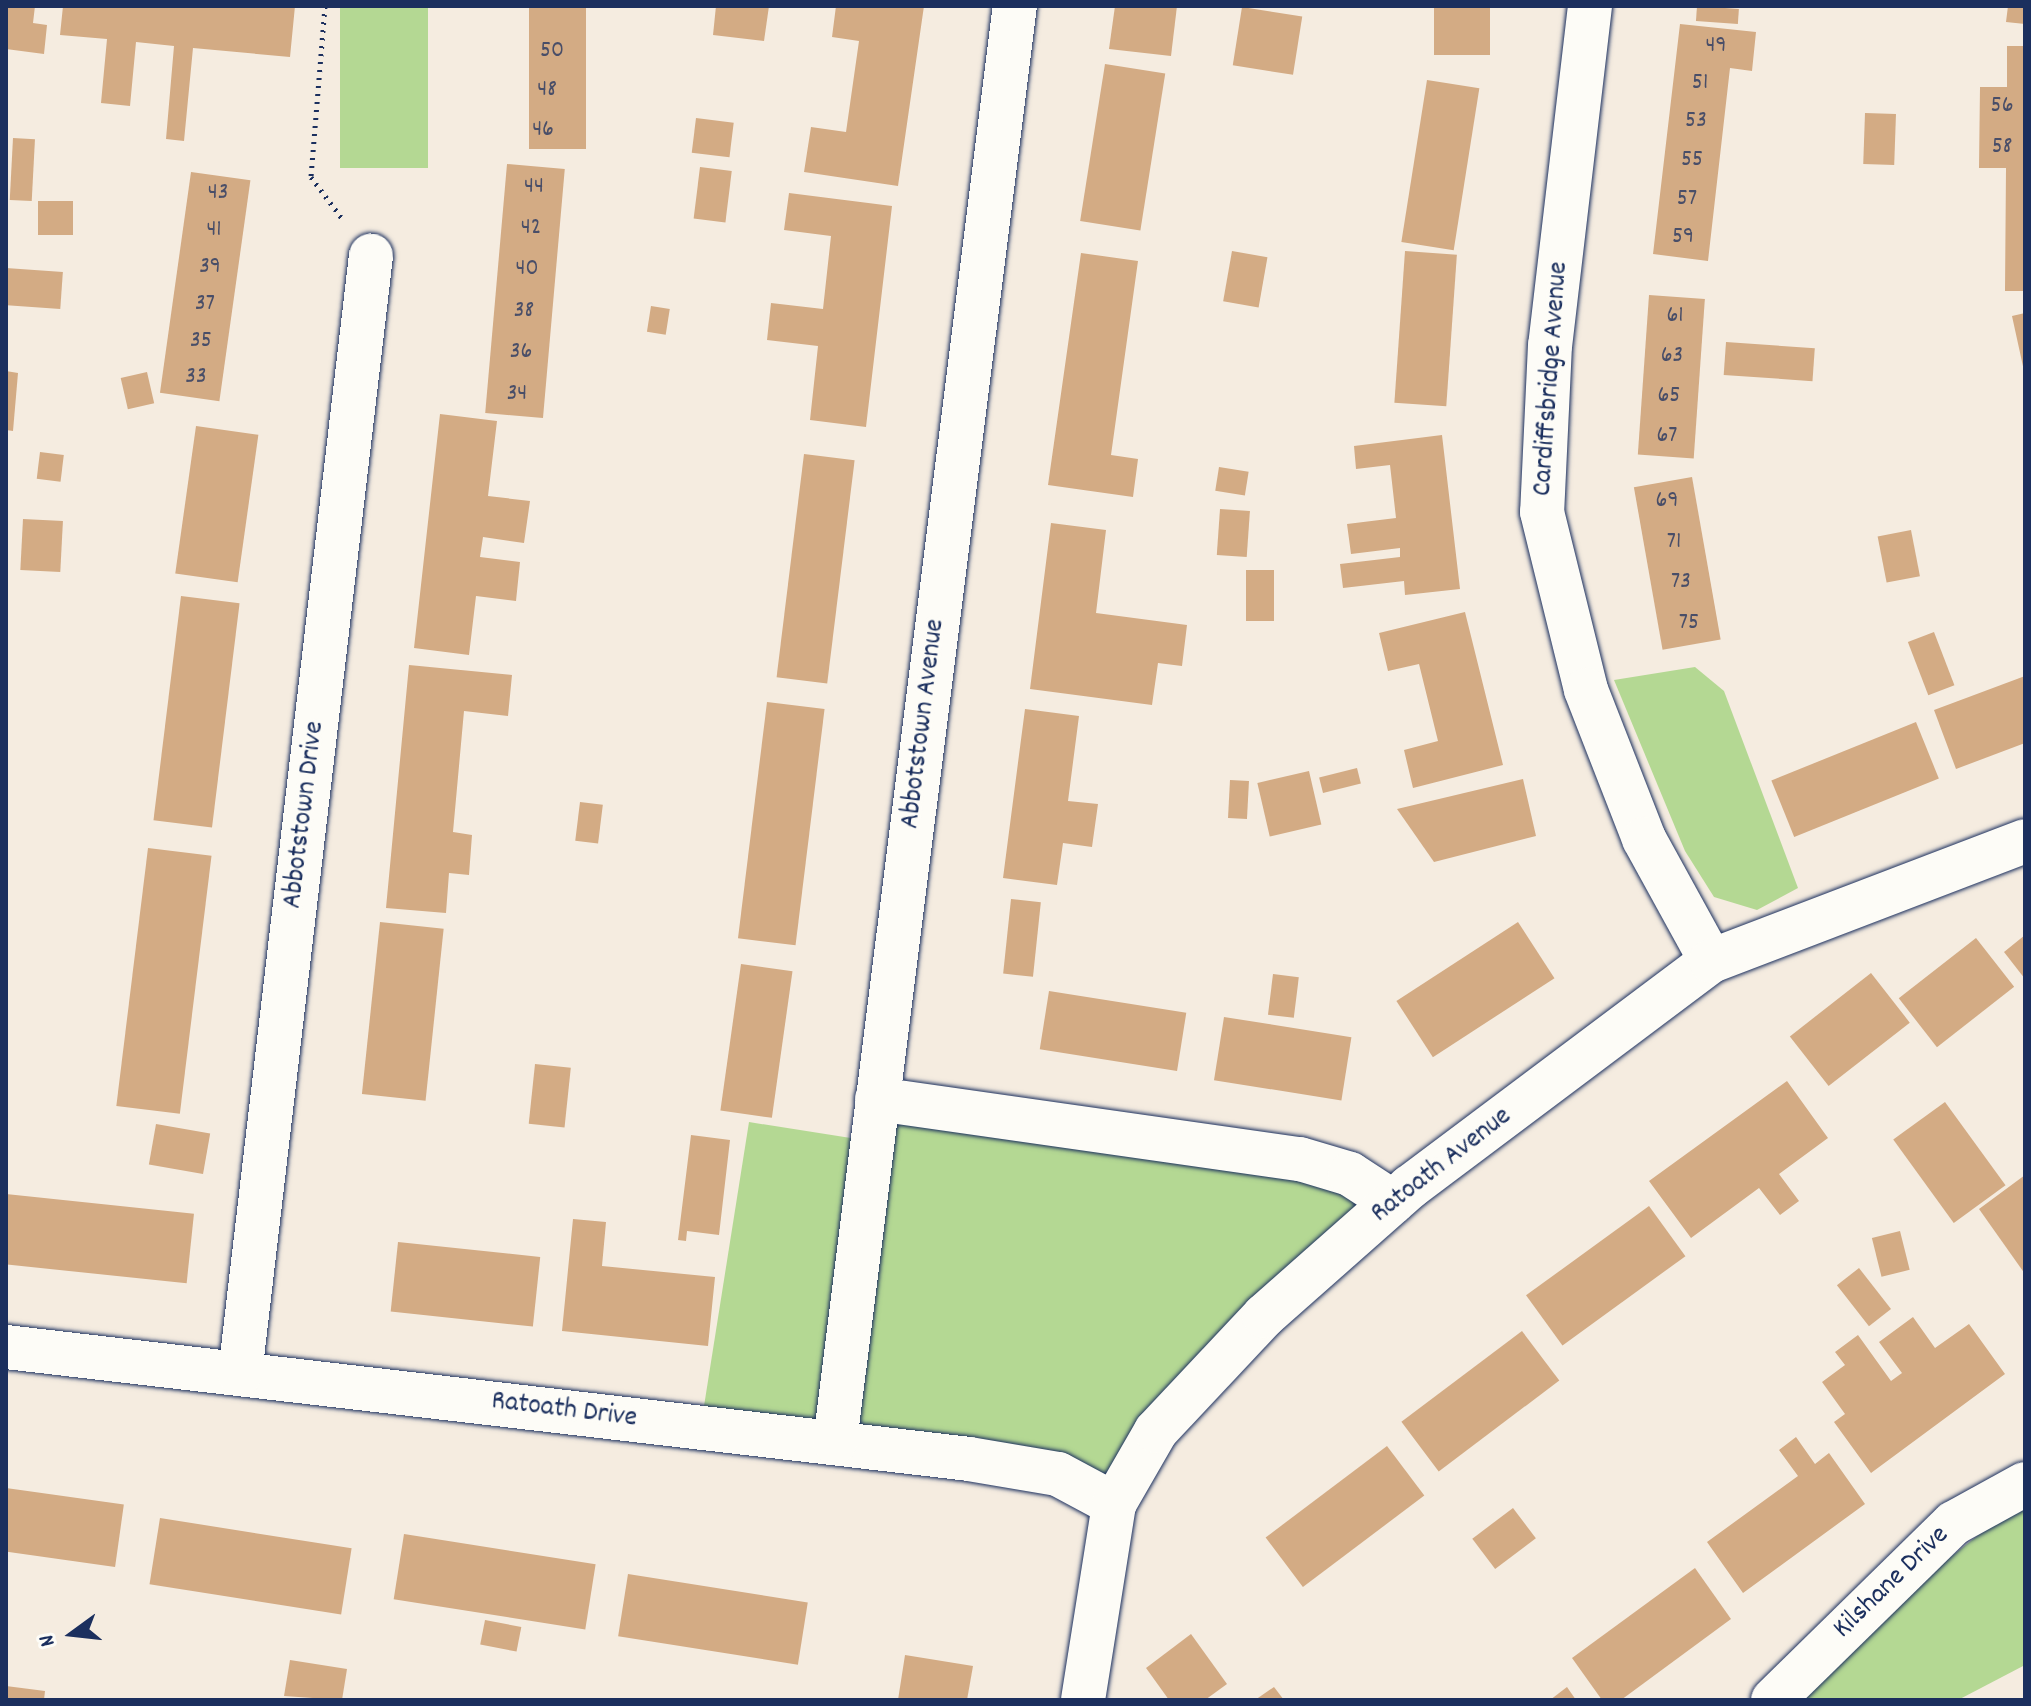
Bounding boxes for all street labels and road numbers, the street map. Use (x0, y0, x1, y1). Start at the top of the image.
street label: Cardiffsbridge Avenue (1527, 261, 1577, 497)
street label: Abbotstown Avenue (894, 617, 954, 831)
street label: Abbotstown Drive (277, 720, 333, 910)
street label: Ratoath Avenue (1365, 1101, 1519, 1231)
street label: Ratoath Drive (489, 1385, 639, 1437)
street label: Kilshane Drive (1827, 1519, 1957, 1647)

